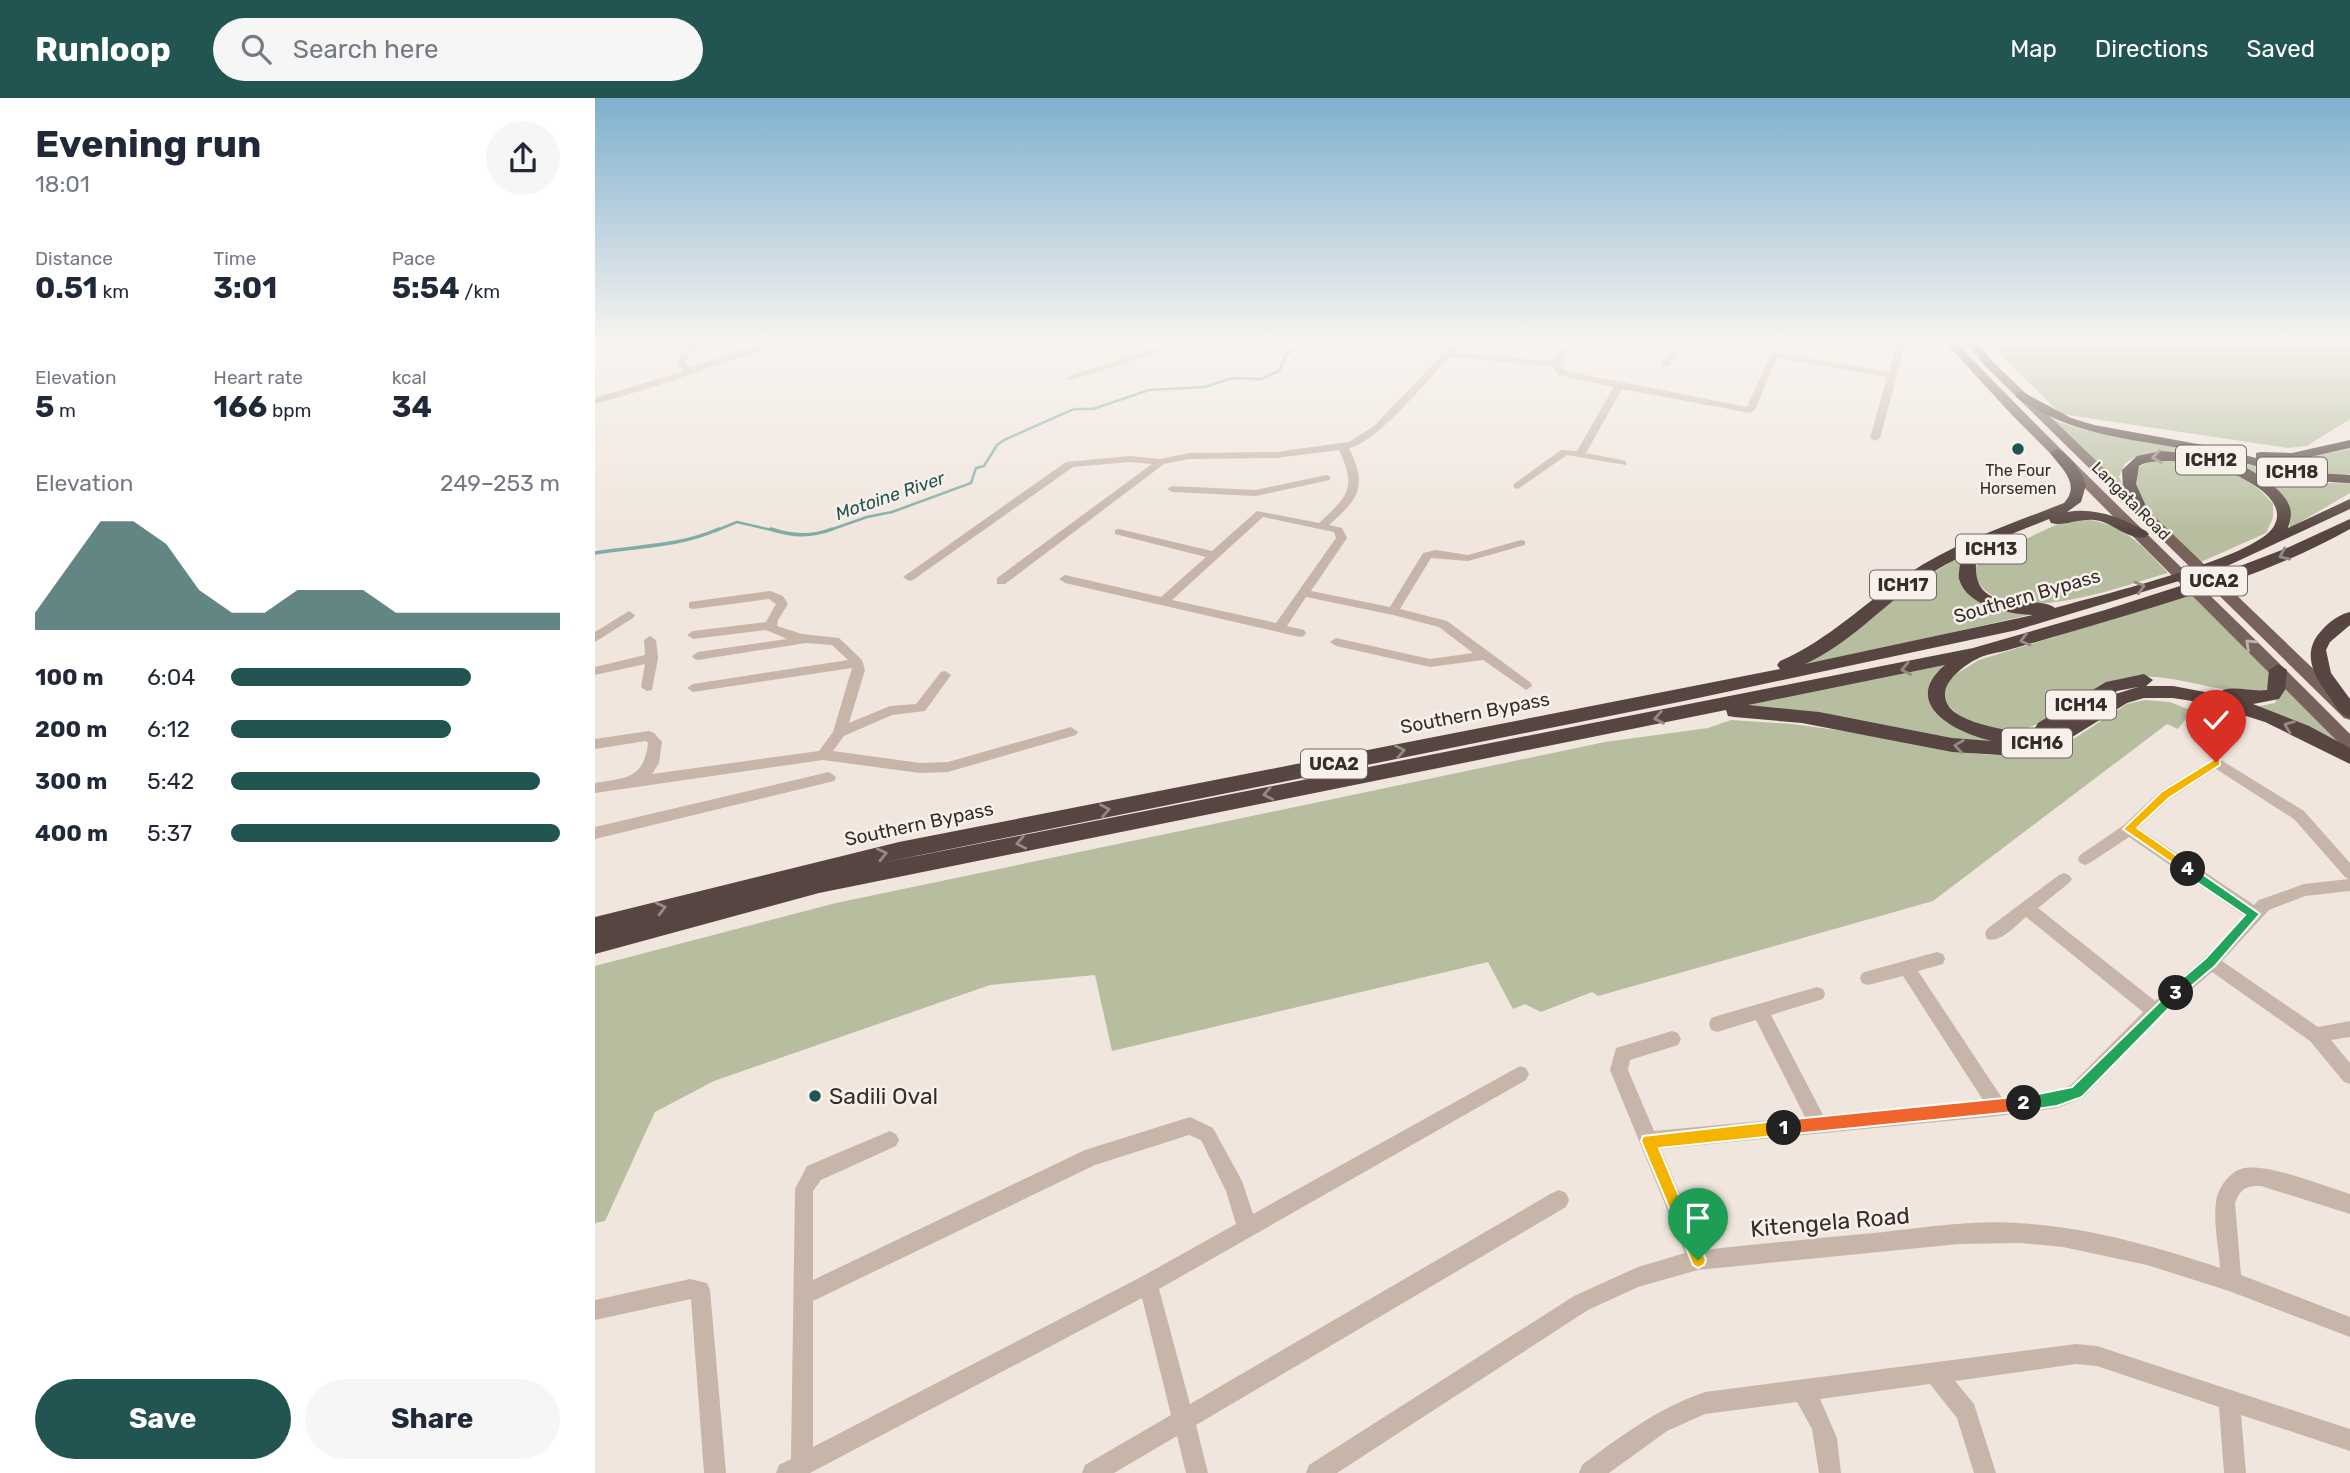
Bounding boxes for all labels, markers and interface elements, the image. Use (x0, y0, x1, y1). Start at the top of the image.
search box (213, 18, 703, 81)
text: Runloop (35, 30, 171, 69)
icon: search (237, 30, 275, 68)
text: Search here (293, 34, 439, 65)
text: Map (2010, 35, 2057, 63)
text: Directions (2095, 35, 2208, 63)
text: Saved (2246, 35, 2315, 63)
text: Evening run (35, 121, 261, 167)
button: share (486, 121, 560, 195)
text: 18:01 (35, 170, 90, 198)
text: Distance (35, 247, 113, 270)
text: Time (213, 247, 256, 270)
text: Pace (392, 247, 435, 270)
text: 0.51 (35, 270, 98, 306)
text: 3:01 (213, 270, 277, 306)
text: 5:54 (392, 270, 460, 306)
text: km (98, 280, 129, 303)
text: /km (460, 280, 500, 303)
text: Elevation (35, 366, 116, 389)
text: Heart rate (213, 366, 303, 389)
text: kcal (392, 366, 427, 389)
text: 5 (35, 389, 54, 425)
text: 166 (213, 389, 267, 425)
text: 34 (392, 389, 432, 425)
text: m (54, 399, 76, 422)
text: bpm (267, 399, 312, 422)
marker: The Four Horsemen (2010, 441, 2026, 457)
road number: ICH12 (2176, 446, 2246, 474)
one-way arrow (2151, 449, 2163, 464)
street label: Langata Road (2088, 458, 2174, 544)
road number: ICH18 (2257, 458, 2327, 486)
place label: The Four Horsemen (1980, 461, 2056, 498)
water label: Motoine River (832, 467, 949, 525)
text: Elevation (35, 469, 134, 497)
text: 249–253 m (440, 469, 560, 497)
road number: ICH13 (1956, 534, 2026, 564)
one-way arrow (2279, 547, 2292, 561)
street label: Southern Bypass (1951, 564, 2103, 628)
road number: UCA2 (2181, 566, 2247, 596)
road number: ICH17 (1870, 570, 1936, 600)
one-way arrow (2133, 581, 2145, 596)
one-way arrow (2019, 632, 2031, 646)
one-way arrow (2245, 639, 2258, 652)
one-way arrow (1900, 660, 1912, 675)
text: 100 m (35, 663, 104, 691)
text: 6:04 (147, 663, 196, 691)
street label: Southern Bypass (1398, 687, 1552, 739)
road number: ICH14 (2046, 690, 2116, 720)
pin (2186, 690, 2246, 762)
icon: check (2197, 701, 2235, 739)
one-way arrow (1653, 710, 1665, 725)
text: 200 m (35, 715, 107, 743)
text: 6:12 (147, 715, 190, 743)
one-way arrow (2284, 720, 2297, 734)
road number: ICH16 (2002, 728, 2072, 758)
one-way arrow (1953, 738, 1965, 753)
one-way arrow (1394, 744, 1406, 759)
road number: UCA2 (1301, 750, 1367, 778)
text: 300 m (35, 767, 107, 795)
text: 5:42 (147, 767, 194, 795)
one-way arrow (1262, 786, 1274, 801)
street label: Southern Bypass (842, 797, 996, 851)
one-way arrow (1099, 804, 1111, 819)
text: 400 m (35, 819, 108, 847)
text: 5:37 (147, 819, 192, 847)
one-way arrow (1015, 835, 1027, 850)
one-way arrow (876, 848, 888, 862)
pin: 4 (2171, 852, 2205, 886)
text: 4 (2181, 857, 2194, 880)
one-way arrow (655, 902, 667, 916)
pin: 3 (2159, 976, 2193, 1010)
text: 3 (2169, 981, 2182, 1004)
place label: Sadili Oval (829, 1082, 938, 1110)
pin: 2 (2007, 1086, 2041, 1121)
marker: Sadili Oval (807, 1088, 823, 1104)
text: 2 (2017, 1091, 2030, 1114)
pin: 1 (1767, 1110, 1801, 1146)
text: 1 (1779, 1116, 1788, 1139)
pin (1668, 1188, 1728, 1260)
icon: arrive (1679, 1199, 1717, 1237)
street label: Kitengela Road (1749, 1201, 1911, 1243)
button: Save (35, 1379, 291, 1459)
button: Share (305, 1379, 560, 1459)

